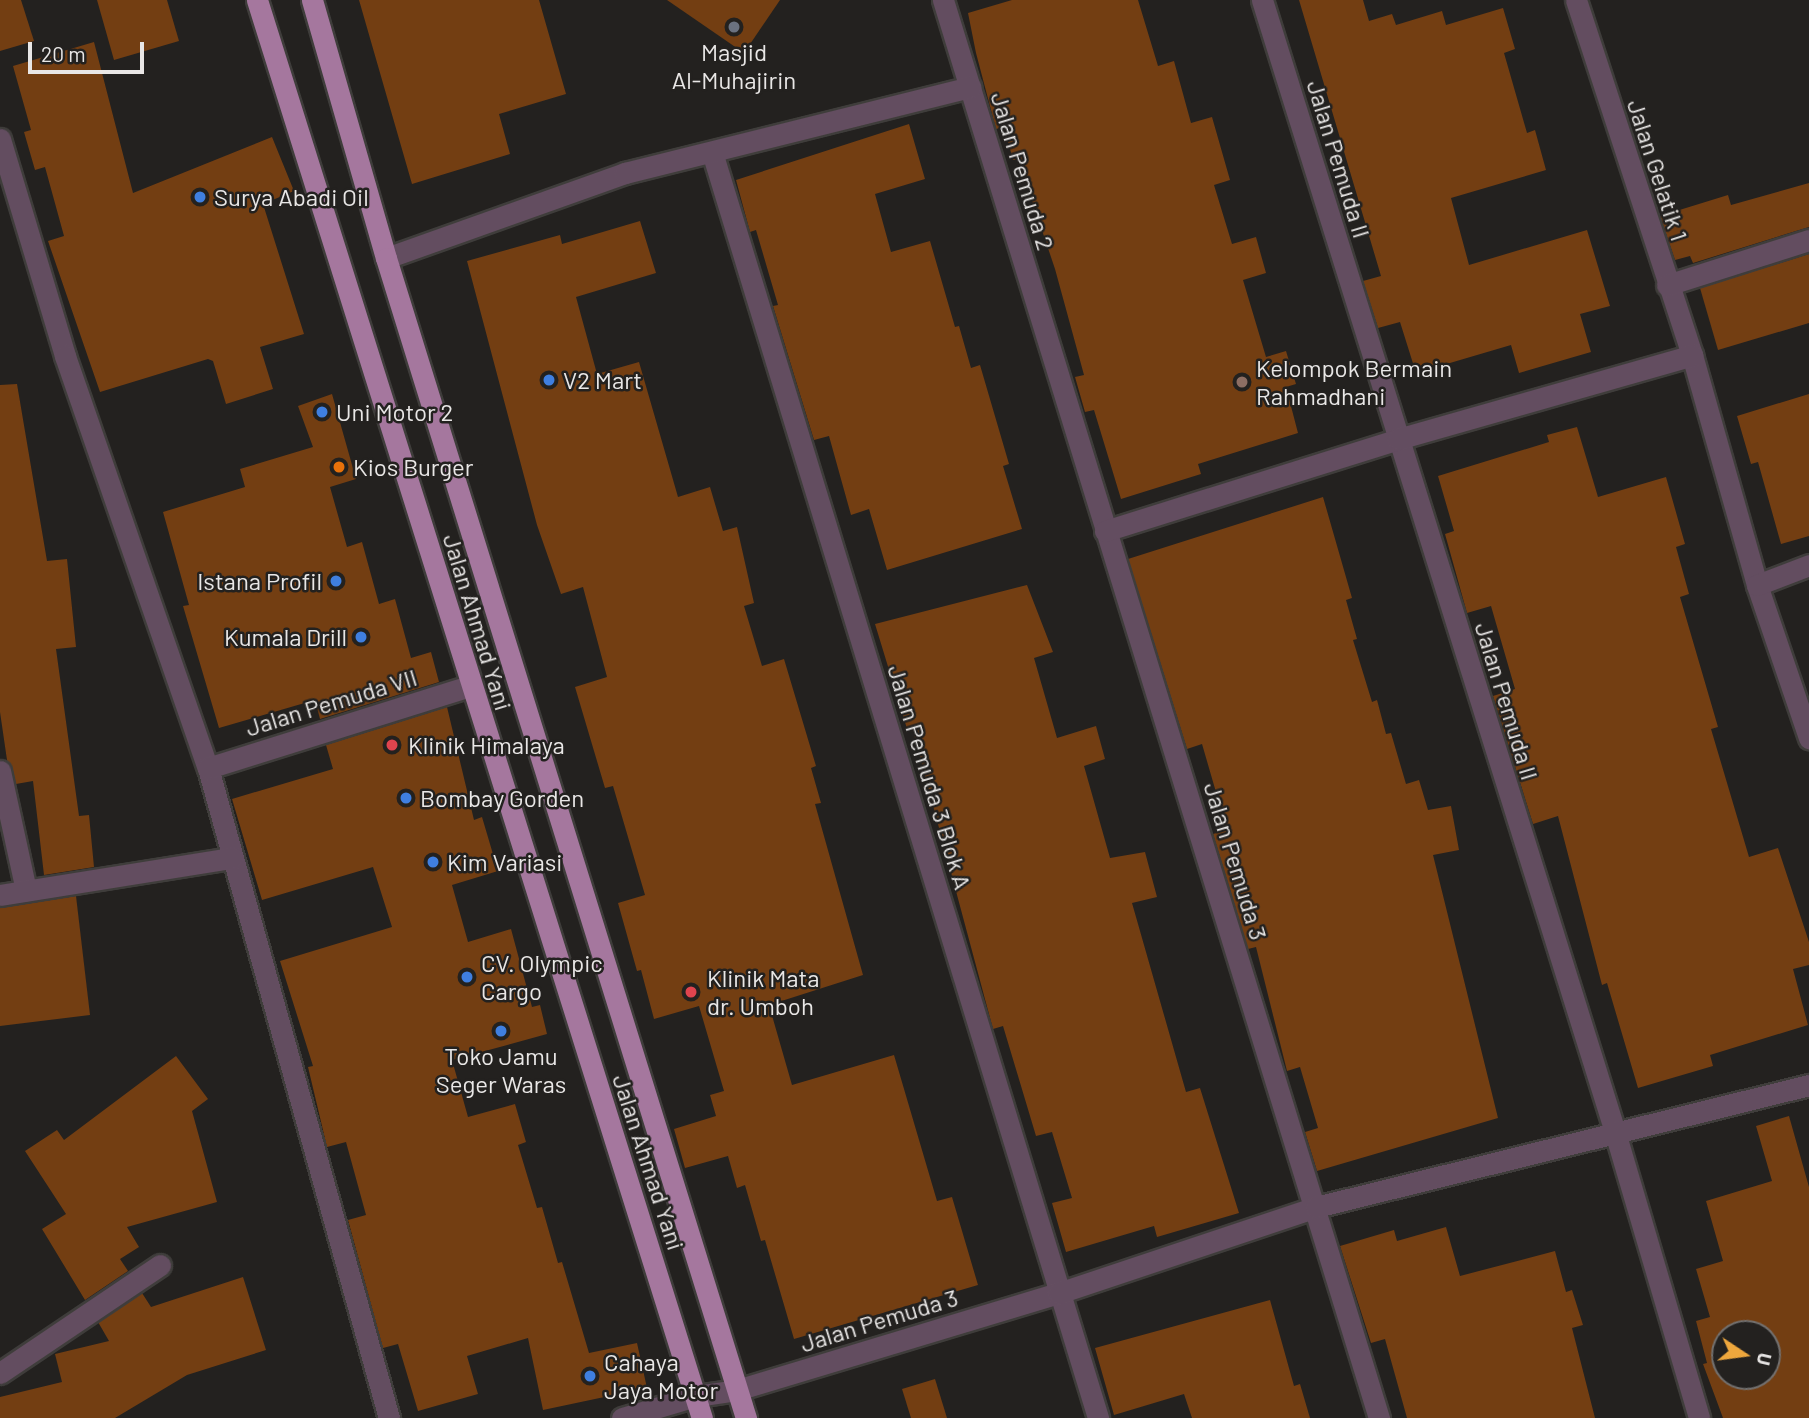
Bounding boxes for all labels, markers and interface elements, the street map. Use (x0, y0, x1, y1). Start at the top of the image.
marker: Masjid Al-Muhajirin (726, 19, 742, 35)
scale bar (32, 28, 147, 72)
place label: Masjid Al-Muhajirin (672, 38, 796, 94)
text: 20 m (41, 41, 86, 66)
street label: Jalan Pemuda II (1301, 77, 1377, 241)
street label: Jalan Pemuda 2 (985, 88, 1061, 254)
street label: Jalan Gelatik 1 (1622, 96, 1694, 244)
place label: Surya Abadi Oil (214, 183, 369, 211)
marker: Surya Abadi Oil (192, 189, 208, 205)
place label: Kelompok Bermain Rahmadhani (1256, 354, 1452, 410)
place label: V2 Mart (563, 366, 642, 394)
marker: V2 Mart (541, 372, 557, 388)
marker: Kelompok Bermain Rahmadhani (1234, 374, 1250, 390)
place label: Uni Motor 2 (336, 398, 453, 426)
marker: Uni Motor 2 (314, 404, 330, 420)
place label: Kios Burger (353, 453, 474, 481)
marker: Kios Burger (331, 459, 347, 475)
street label: Jalan Ahmad Yani (437, 530, 519, 714)
place label: Istana Profil (197, 567, 322, 595)
marker: Istana Profil (328, 573, 344, 589)
street label: Jalan Pemuda II (1469, 619, 1545, 783)
place label: Kumala Drill (224, 623, 347, 651)
marker: Kumala Drill (353, 629, 369, 645)
street label: Jalan Pemuda 3 Blok A (882, 661, 978, 893)
street label: Jalan Pemuda VII (242, 662, 420, 742)
place label: Klinik Himalaya (408, 731, 565, 759)
marker: Klinik Himalaya (382, 735, 402, 755)
street label: Jalan Pemuda 3 (1198, 779, 1274, 943)
place label: Bombay Gorden (420, 784, 584, 812)
marker: Bombay Gorden (398, 790, 414, 806)
place label: Kim Variasi (447, 848, 562, 876)
marker: Kim Variasi (425, 854, 441, 870)
place label: CV. Olympic Cargo (481, 949, 603, 1005)
place label: Klinik Mata dr. Umboh (707, 964, 820, 1020)
marker: CV. Olympic Cargo (459, 969, 475, 985)
marker: Klinik Mata dr. Umboh (681, 982, 701, 1002)
marker: Toko Jamu Seger Waras (493, 1023, 509, 1039)
place label: Toko Jamu Seger Waras (436, 1042, 566, 1098)
street label: Jalan Ahmad Yani (607, 1071, 691, 1253)
street label: Jalan Pemuda 3 (797, 1282, 961, 1358)
north arrow (1711, 1320, 1781, 1390)
place label: Cahaya Jaya Motor (604, 1348, 718, 1404)
text: U (1752, 1351, 1778, 1368)
marker: Cahaya Jaya Motor (582, 1368, 598, 1384)

